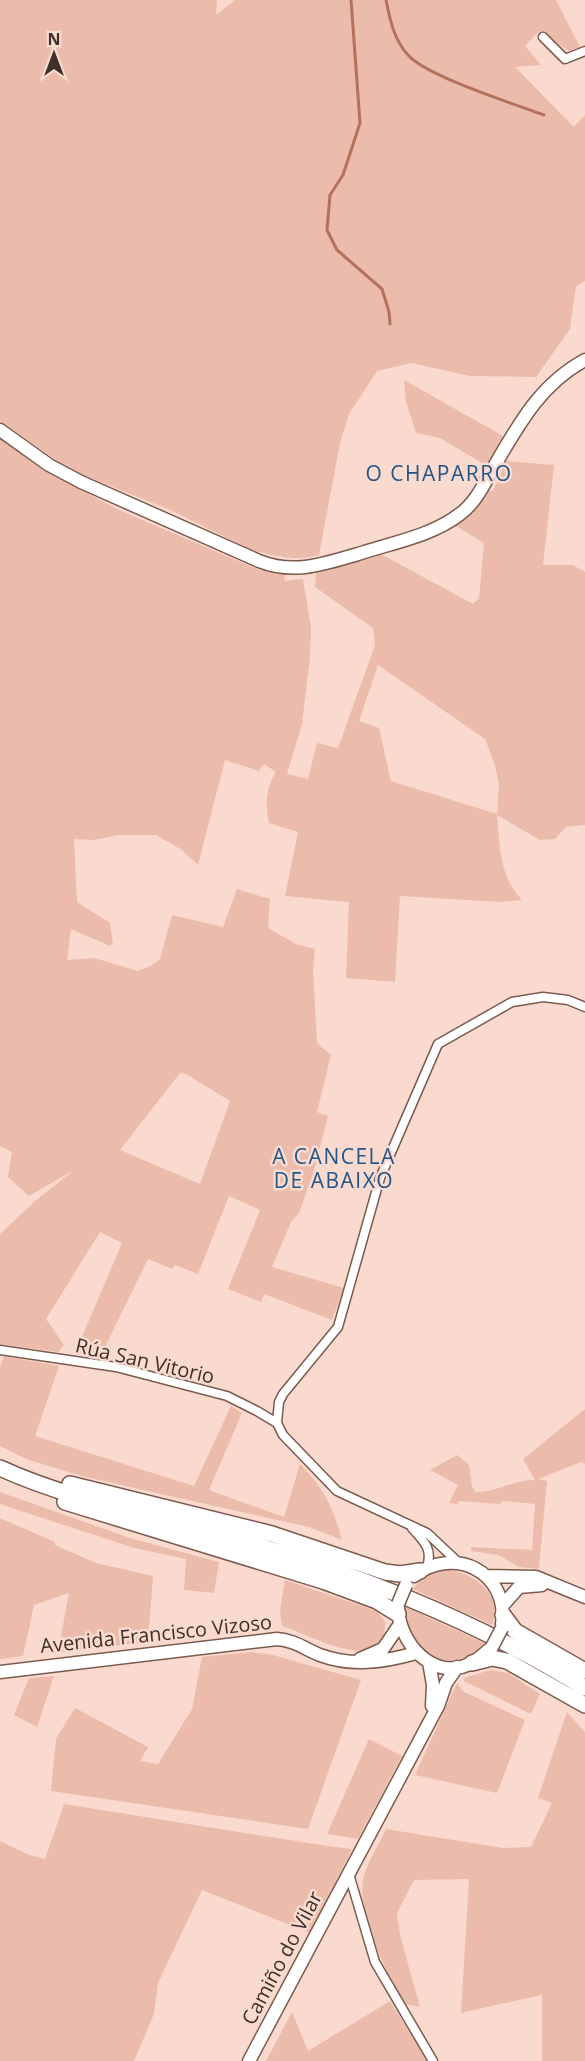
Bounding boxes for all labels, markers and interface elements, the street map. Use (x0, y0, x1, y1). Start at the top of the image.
north arrow (24, 24, 84, 84)
text: N (47, 28, 61, 50)
district label: O CHAPARRO (366, 459, 512, 487)
district label: A CANCELA DE ABAIXO (272, 1142, 396, 1194)
street label: Rúa San Vitorio (73, 1331, 217, 1390)
street label: Avenida Francisco Vizoso (39, 1608, 273, 1659)
street label: Camiño do Vilar (235, 1886, 328, 2029)

